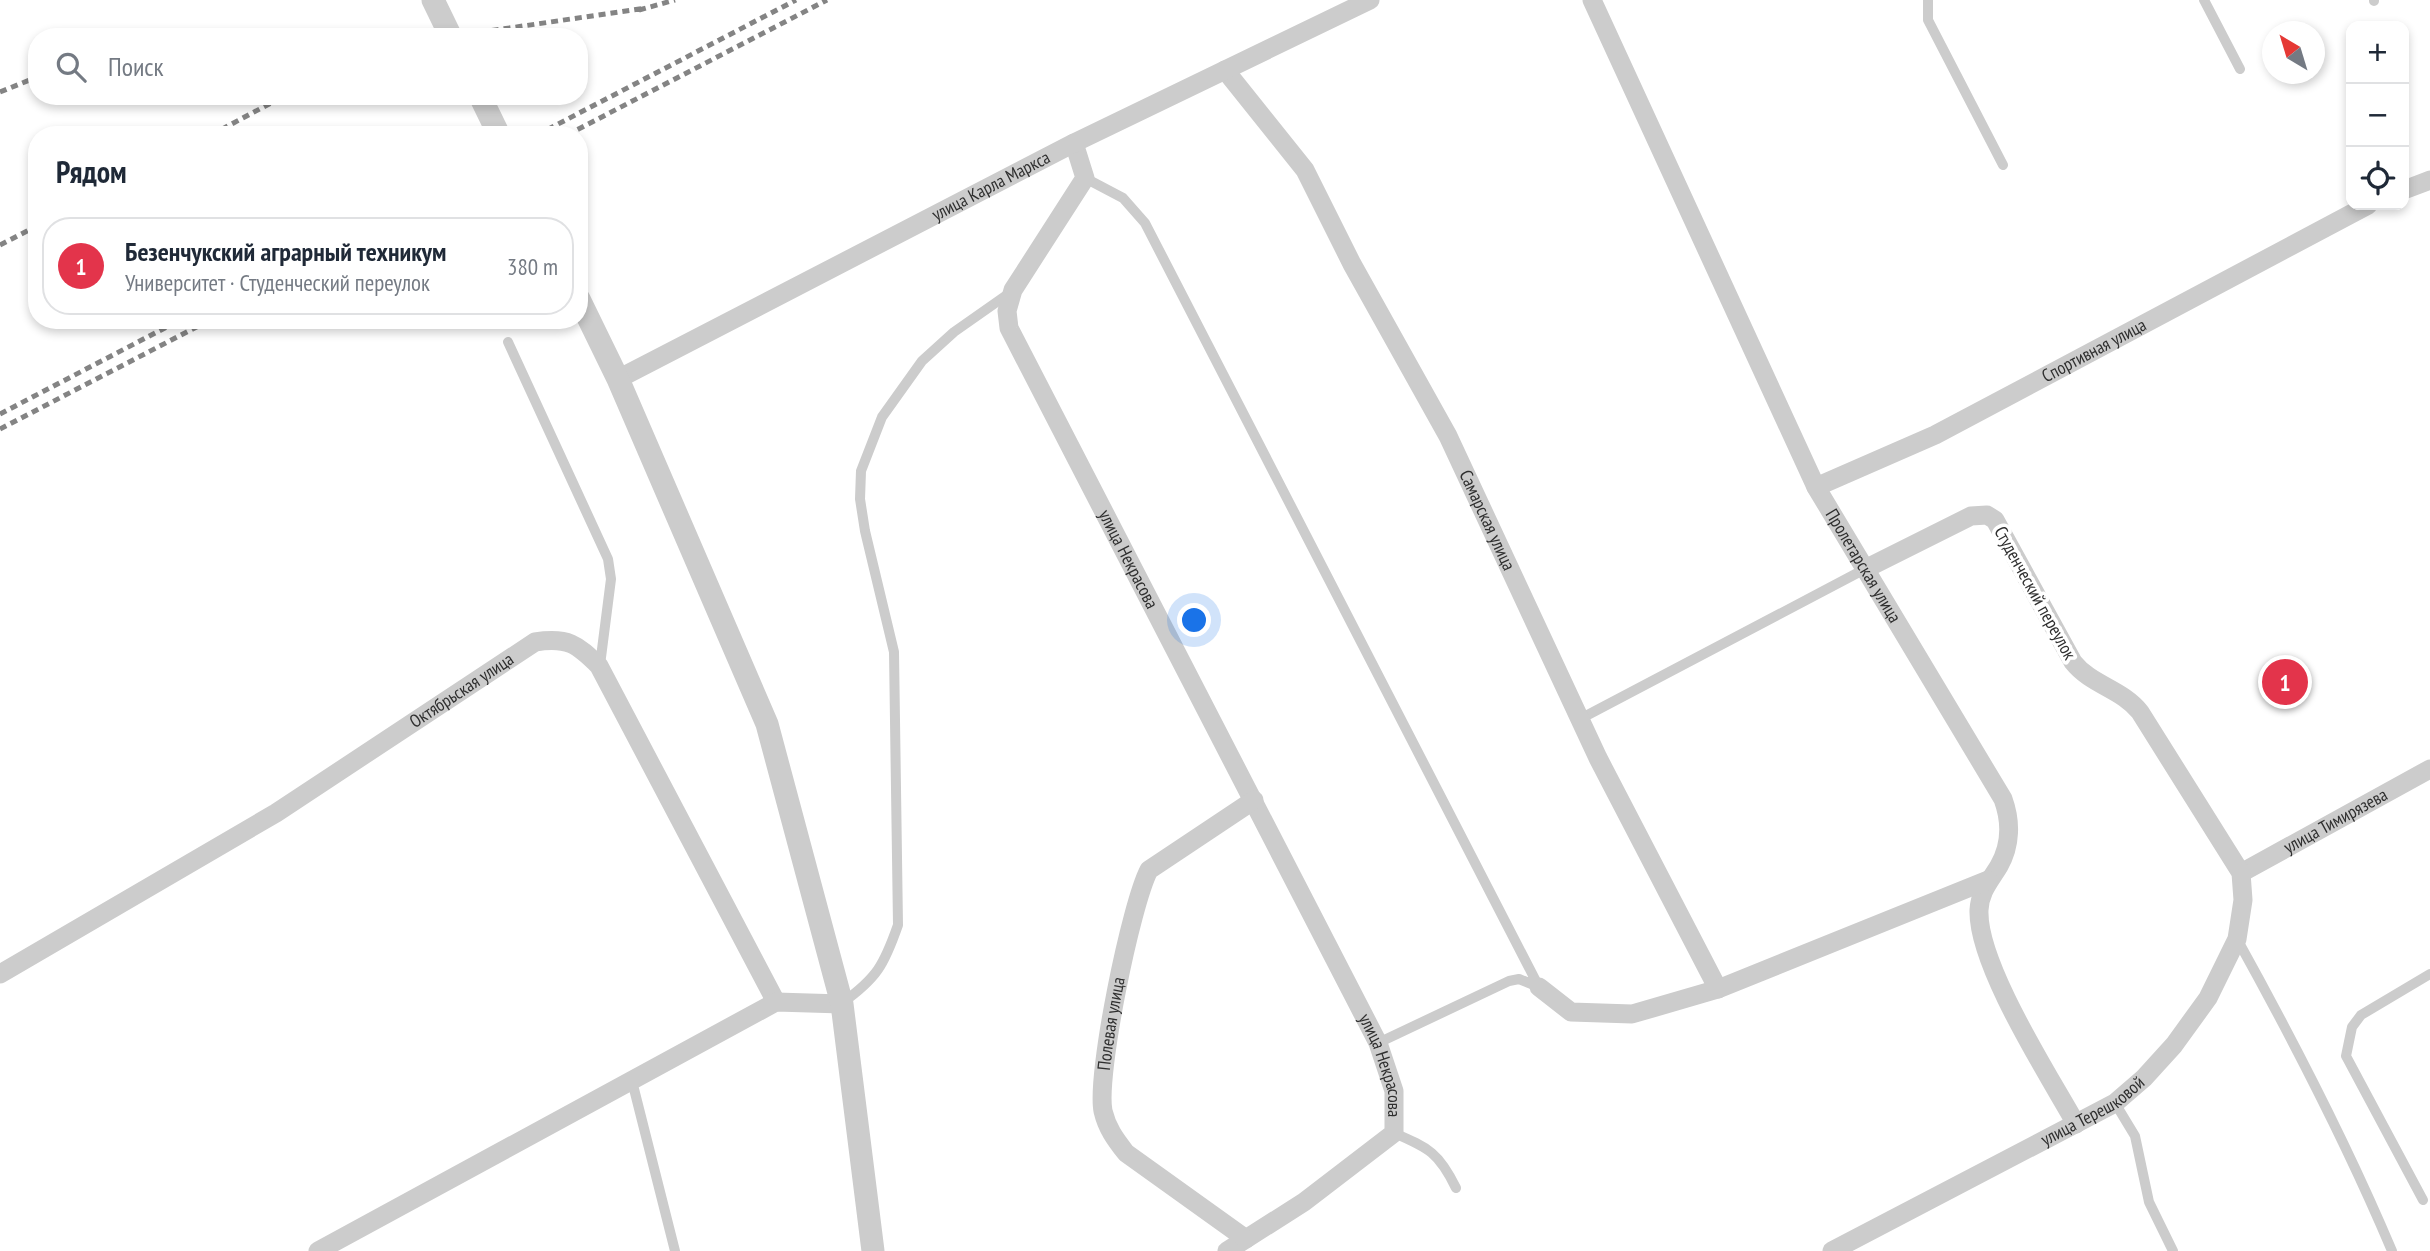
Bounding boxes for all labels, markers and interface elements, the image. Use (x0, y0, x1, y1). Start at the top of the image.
north arrow (2262, 21, 2325, 84)
map controls (2346, 21, 2409, 210)
button: + (2346, 21, 2409, 84)
search box (28, 28, 588, 105)
icon: search (52, 48, 90, 86)
text: Поиск (108, 50, 164, 83)
button: − (2346, 84, 2409, 147)
street label: улица Карла Маркса (928, 145, 1054, 226)
button: locate (2346, 147, 2409, 210)
text: Рядом (56, 152, 127, 191)
text: Безенчукский аграрный техникум (125, 235, 446, 268)
text: 1 (76, 252, 87, 281)
text: 380 m (507, 252, 558, 281)
text: Университет · Студенческий переулок (125, 268, 430, 297)
street label: Спортивная улица (2038, 313, 2150, 387)
street label: Самарская улица (1454, 466, 1521, 574)
street label: Пролетарская улица (1821, 504, 1907, 627)
street label: улица Некрасова (1094, 506, 1164, 612)
street label: Студенческий переулок (1989, 522, 2082, 664)
your location (1177, 603, 1211, 637)
street label: Октябрьская улица (405, 647, 518, 733)
pin: 1 (2262, 656, 2308, 708)
street label: улица Тимирязева (2279, 783, 2391, 858)
street label: Полевая улица (1092, 975, 1130, 1071)
street label: улица Некрасова (1354, 1009, 1406, 1117)
street label: улица Терешковой (2037, 1071, 2149, 1151)

